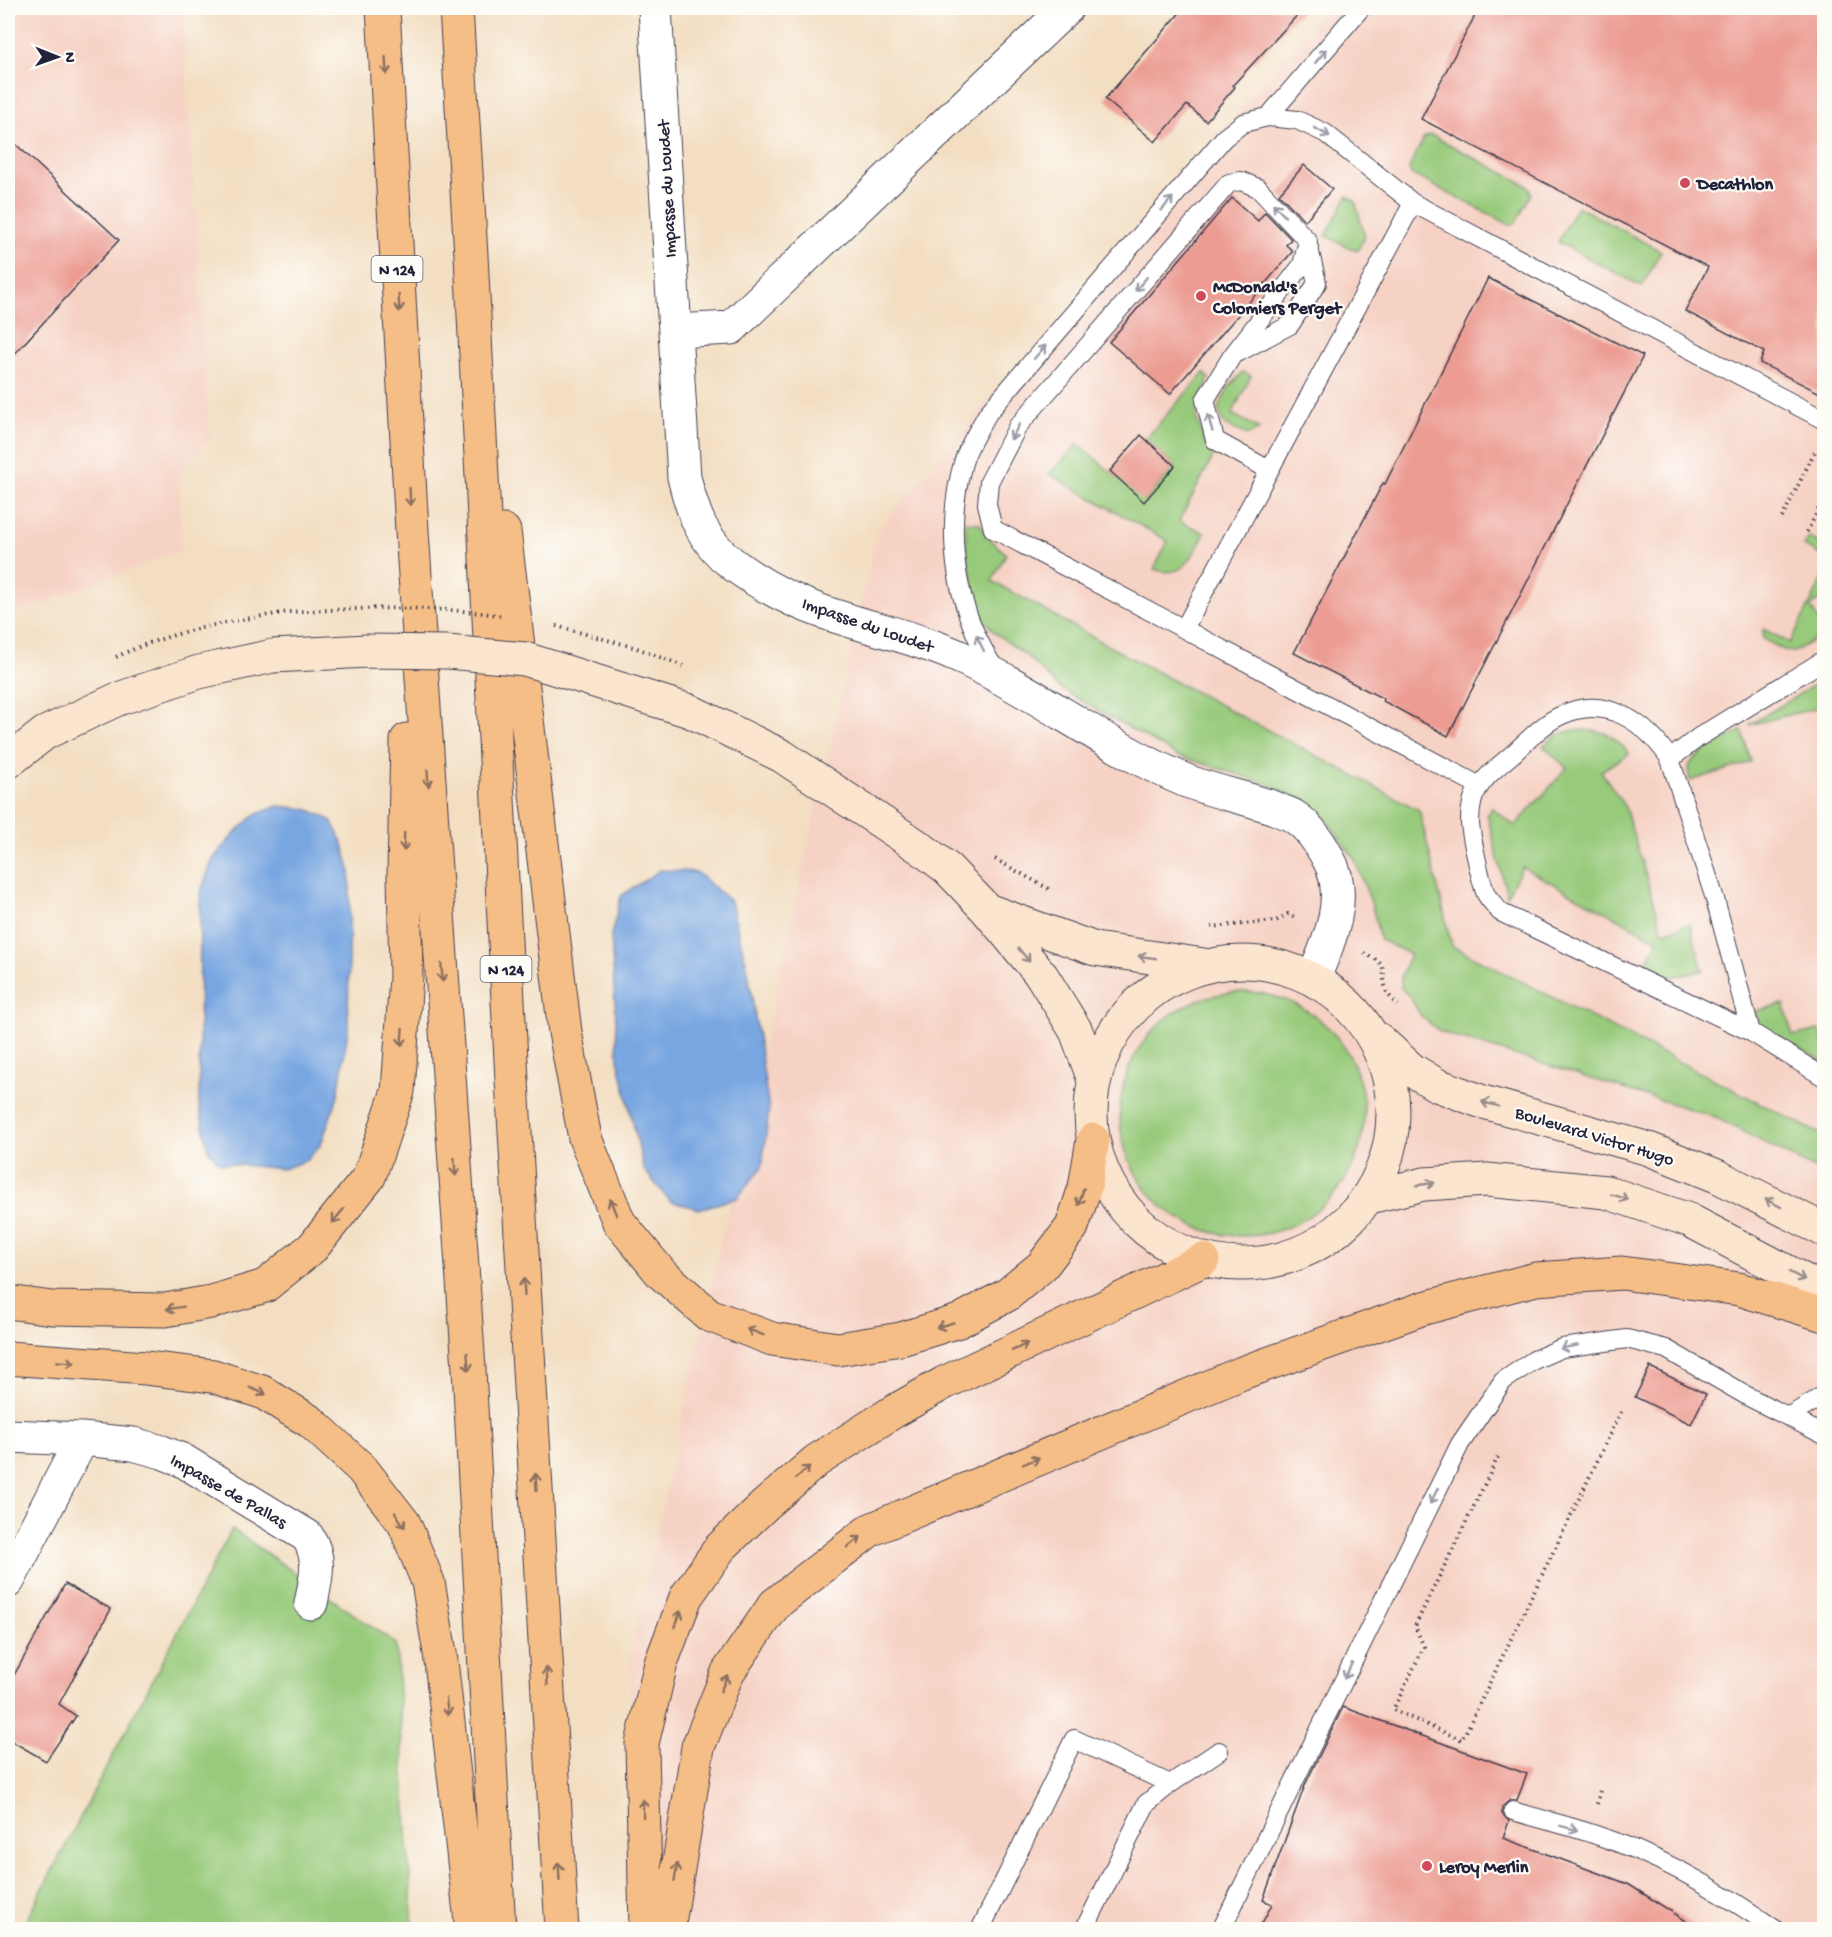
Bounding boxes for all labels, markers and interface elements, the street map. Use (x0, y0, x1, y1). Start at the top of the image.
north arrow (27, 27, 87, 87)
one-way arrow (1314, 49, 1327, 65)
text: N (59, 52, 78, 63)
one-way arrow (380, 55, 391, 75)
street label: Impasse du Loudet (654, 118, 683, 258)
one-way arrow (1313, 126, 1330, 138)
place label: Decathlon (1695, 175, 1773, 196)
marker: Decathlon (1678, 176, 1692, 190)
one-way arrow (1160, 197, 1174, 212)
one-way arrow (1272, 202, 1286, 217)
road number: N 124 (372, 256, 422, 282)
one-way arrow (1134, 276, 1148, 291)
place label: McDonald's Colomiers Perget (1212, 278, 1343, 320)
marker: McDonald's Colomiers Perget (1194, 289, 1208, 303)
one-way arrow (393, 292, 404, 312)
one-way arrow (1033, 345, 1047, 360)
one-way arrow (1204, 414, 1215, 433)
one-way arrow (1009, 423, 1021, 440)
one-way arrow (404, 487, 415, 507)
street label: Impasse du Loudet (799, 594, 937, 659)
one-way arrow (974, 634, 985, 652)
one-way arrow (423, 768, 434, 788)
one-way arrow (399, 831, 410, 851)
one-way arrow (1018, 947, 1031, 963)
one-way arrow (1138, 951, 1158, 962)
road number: N 124 (480, 956, 532, 982)
one-way arrow (436, 962, 447, 982)
one-way arrow (396, 1026, 407, 1046)
one-way arrow (1481, 1098, 1500, 1109)
street label: Boulevard Victor Hugo (1511, 1103, 1676, 1172)
one-way arrow (450, 1157, 461, 1177)
one-way arrow (1416, 1179, 1436, 1190)
one-way arrow (1075, 1187, 1086, 1206)
one-way arrow (1610, 1192, 1629, 1203)
one-way arrow (1764, 1197, 1782, 1208)
one-way arrow (607, 1198, 618, 1216)
one-way arrow (331, 1208, 345, 1223)
one-way arrow (1788, 1270, 1806, 1282)
one-way arrow (518, 1278, 529, 1298)
one-way arrow (165, 1303, 185, 1314)
one-way arrow (936, 1320, 955, 1331)
one-way arrow (746, 1326, 765, 1337)
one-way arrow (1011, 1340, 1029, 1352)
one-way arrow (1560, 1342, 1579, 1353)
one-way arrow (463, 1352, 474, 1372)
one-way arrow (55, 1357, 75, 1368)
one-way arrow (248, 1386, 266, 1397)
street label: Impasse de Pallas (166, 1450, 291, 1535)
one-way arrow (1021, 1455, 1039, 1466)
one-way arrow (795, 1465, 810, 1479)
one-way arrow (530, 1472, 541, 1492)
one-way arrow (1428, 1487, 1440, 1505)
one-way arrow (394, 1511, 407, 1528)
one-way arrow (846, 1536, 862, 1549)
one-way arrow (673, 1610, 684, 1628)
one-way arrow (1342, 1662, 1354, 1680)
one-way arrow (542, 1667, 553, 1687)
one-way arrow (719, 1675, 730, 1693)
one-way arrow (441, 1697, 452, 1717)
one-way arrow (638, 1799, 649, 1819)
one-way arrow (1559, 1822, 1578, 1834)
place label: Leroy Merlin (1439, 1858, 1529, 1879)
marker: Leroy Merlin (1420, 1859, 1434, 1873)
one-way arrow (553, 1862, 564, 1882)
one-way arrow (671, 1862, 682, 1882)

